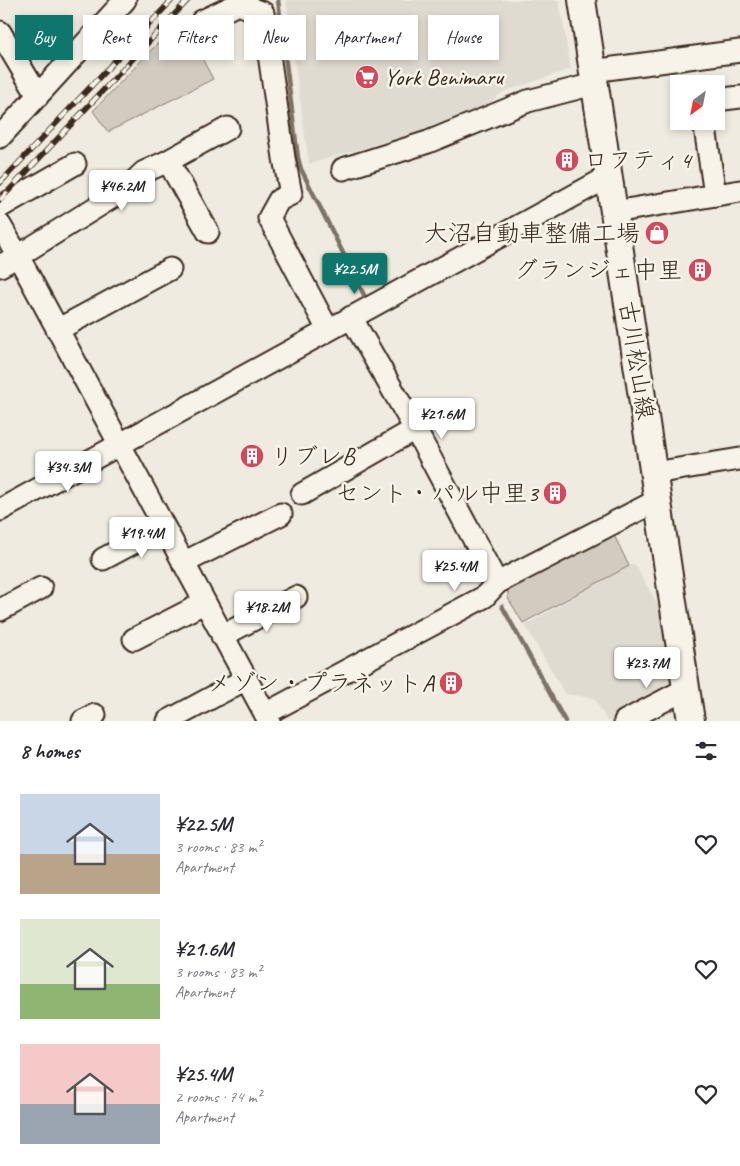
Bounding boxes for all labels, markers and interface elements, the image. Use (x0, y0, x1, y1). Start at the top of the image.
chip: Buy (15, 15, 73, 60)
chip: Rent (83, 15, 149, 60)
chip: Filters (159, 15, 234, 60)
chip: New (244, 15, 306, 60)
chip: Apartment (316, 15, 418, 60)
chip: House (428, 15, 499, 60)
place label: York Benimaru (384, 62, 505, 92)
supermarket icon: York Benimaru (354, 64, 380, 90)
north arrow (670, 75, 725, 130)
map controls (670, 75, 725, 130)
place label: ロフティ4 (584, 145, 693, 175)
building icon: ロフティ4 (554, 147, 580, 173)
pin: ¥46.2M (81, 170, 163, 212)
text: ¥46.2M (100, 176, 144, 196)
place label: 大沼自動車整備工場 (424, 218, 640, 248)
shop icon: 大沼自動車整備工場 (644, 220, 670, 246)
pin: ¥22.5M (314, 252, 396, 295)
place label: グランジェ中里 (514, 255, 682, 285)
building icon: グランジェ中里 (687, 257, 713, 283)
text: ¥22.5M (333, 259, 377, 279)
street label: 古川松山線 (613, 298, 661, 422)
pin: ¥21.6M (401, 398, 483, 440)
text: ¥21.6M (420, 404, 464, 424)
place label: リブレB (270, 441, 356, 471)
building icon: リブレB (239, 443, 265, 469)
pin: ¥34.3M (27, 450, 109, 493)
text: ¥34.3M (46, 457, 90, 477)
place label: セント・パル中里3 (335, 478, 540, 508)
building icon: セント・パル中里3 (542, 480, 568, 506)
pin: ¥19.4M (101, 516, 183, 559)
text: ¥19.4M (120, 523, 164, 543)
pin: ¥25.4M (414, 550, 496, 592)
text: ¥25.4M (433, 556, 477, 576)
pin: ¥18.2M (226, 590, 308, 633)
text: ¥18.2M (245, 597, 289, 617)
pin: ¥23.7M (606, 646, 688, 689)
text: ¥23.7M (625, 653, 669, 673)
place label: メゾン・プラネットA (207, 668, 435, 698)
building icon: メゾン・プラネットA (438, 670, 464, 696)
icon: filters (692, 737, 720, 765)
text: 8 homes (20, 738, 79, 764)
text: ¥22.5M (175, 811, 232, 837)
icon: home (60, 814, 120, 874)
icon: heart (692, 830, 720, 858)
text: 3 rooms · 83 m² (175, 837, 261, 857)
text: Apartment (175, 857, 234, 877)
text: ¥21.6M (175, 936, 233, 962)
icon: home (60, 939, 120, 999)
icon: heart (692, 955, 720, 983)
text: 3 rooms · 83 m² (175, 962, 261, 982)
text: Apartment (175, 982, 234, 1002)
text: ¥25.4M (175, 1061, 232, 1087)
icon: home (60, 1064, 120, 1124)
icon: heart (692, 1080, 720, 1108)
text: 2 rooms · 74 m² (175, 1087, 261, 1107)
text: Apartment (175, 1107, 234, 1127)

